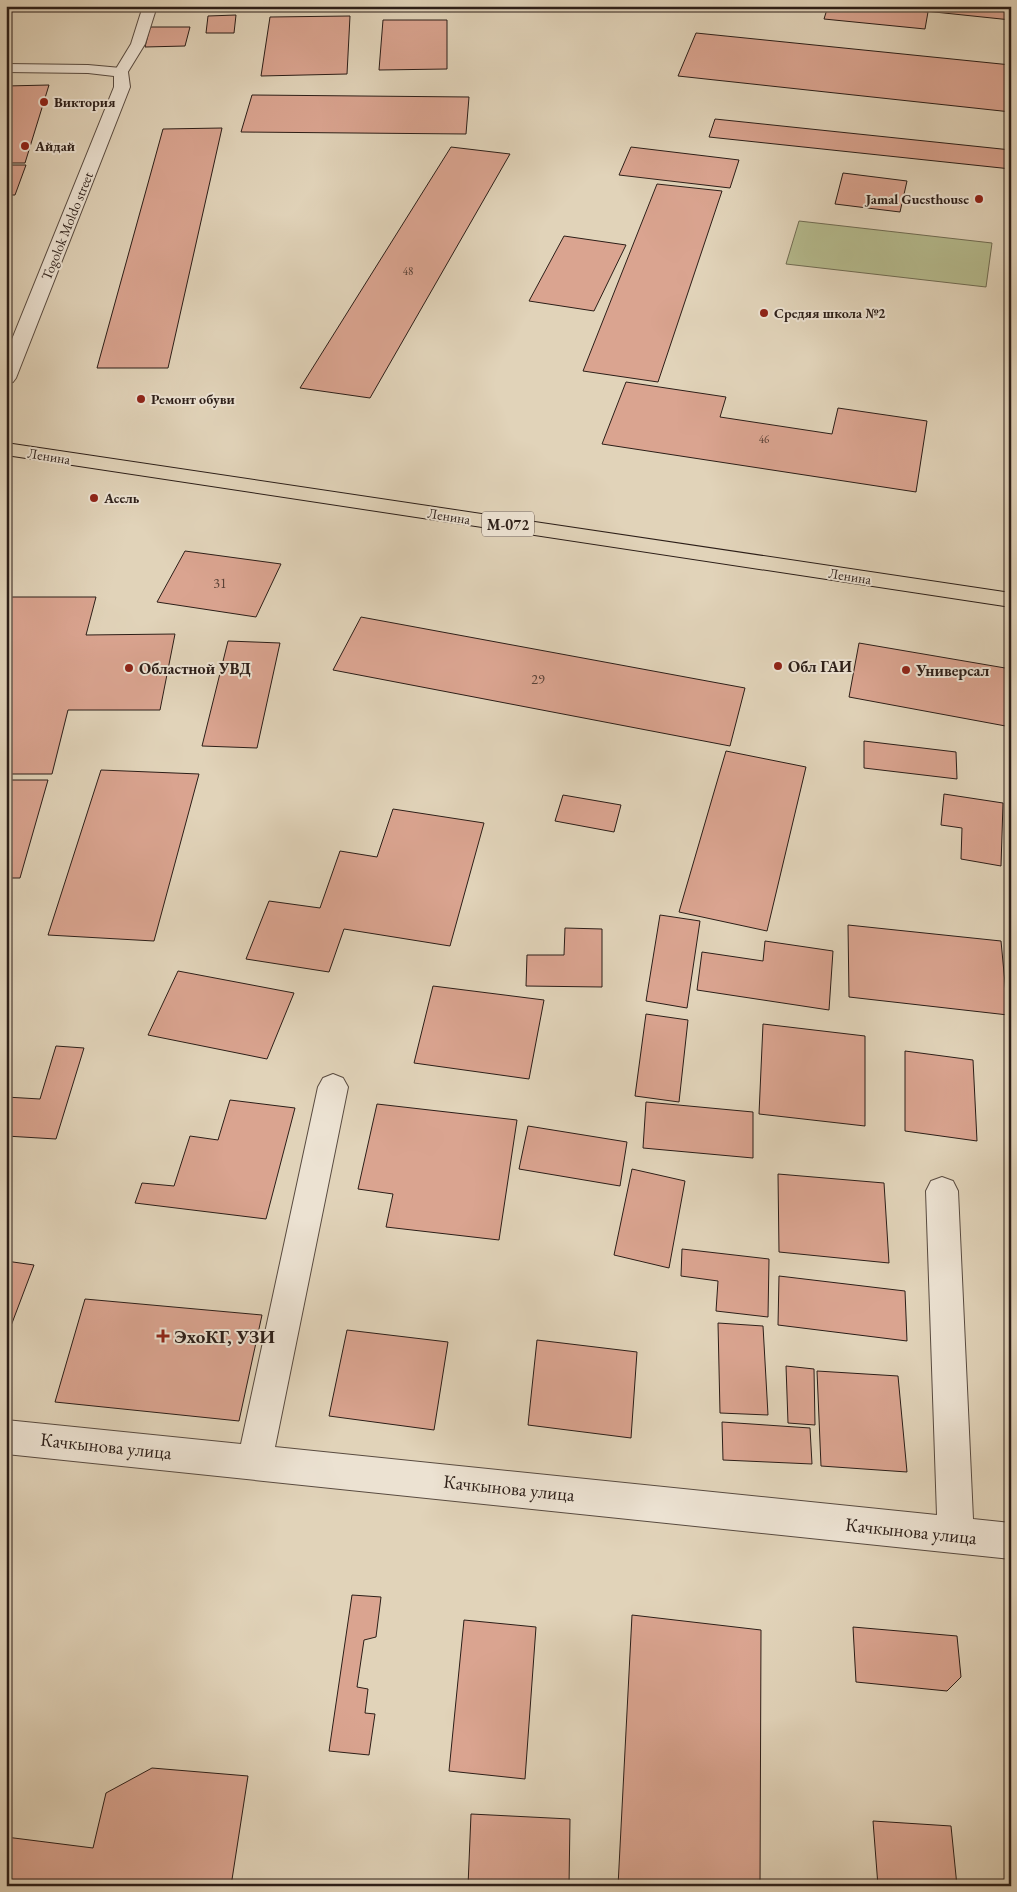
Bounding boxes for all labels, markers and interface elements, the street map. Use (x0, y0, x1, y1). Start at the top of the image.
place label: Виктория (54, 93, 116, 111)
marker: Виктория (38, 96, 50, 108)
place label: Айдай (34, 137, 75, 155)
marker: Айдай (19, 140, 31, 152)
street label: Togolok Moldo street (37, 169, 97, 283)
place label: Jamal Guesthouse (864, 190, 969, 208)
marker: Jamal Guesthouse (973, 193, 985, 205)
house number: 48 (403, 264, 413, 278)
place label: Средяя школа №2 (774, 304, 886, 322)
marker: Средяя школа №2 (758, 307, 770, 319)
place label: Ремонт обуви (151, 390, 235, 408)
marker: Ремонт обуви (135, 393, 147, 405)
house number: 46 (759, 432, 770, 446)
street label: Ленина (26, 444, 72, 468)
place label: Асель (103, 489, 140, 507)
marker: Асель (88, 492, 100, 504)
street label: Ленина (426, 504, 472, 528)
road number: М-072 (482, 512, 534, 536)
street label: Ленина (827, 564, 873, 588)
house number: 31 (213, 574, 227, 592)
place label: Обл ГАИ (788, 656, 852, 677)
place label: Областной УВД (139, 658, 251, 679)
marker: Обл ГАИ (772, 660, 784, 672)
place label: Универсал (915, 660, 990, 681)
marker: Областной УВД (123, 662, 135, 674)
marker: Универсал (900, 664, 912, 676)
house number: 29 (531, 670, 545, 688)
place label: ЭхоКГ, УЗИ (174, 1324, 275, 1349)
marker: ЭхоКГ, УЗИ (156, 1329, 170, 1343)
street label: Качкынова улица (39, 1427, 173, 1465)
street label: Качкынова улица (442, 1469, 576, 1507)
street label: Качкынова улица (844, 1512, 978, 1550)

